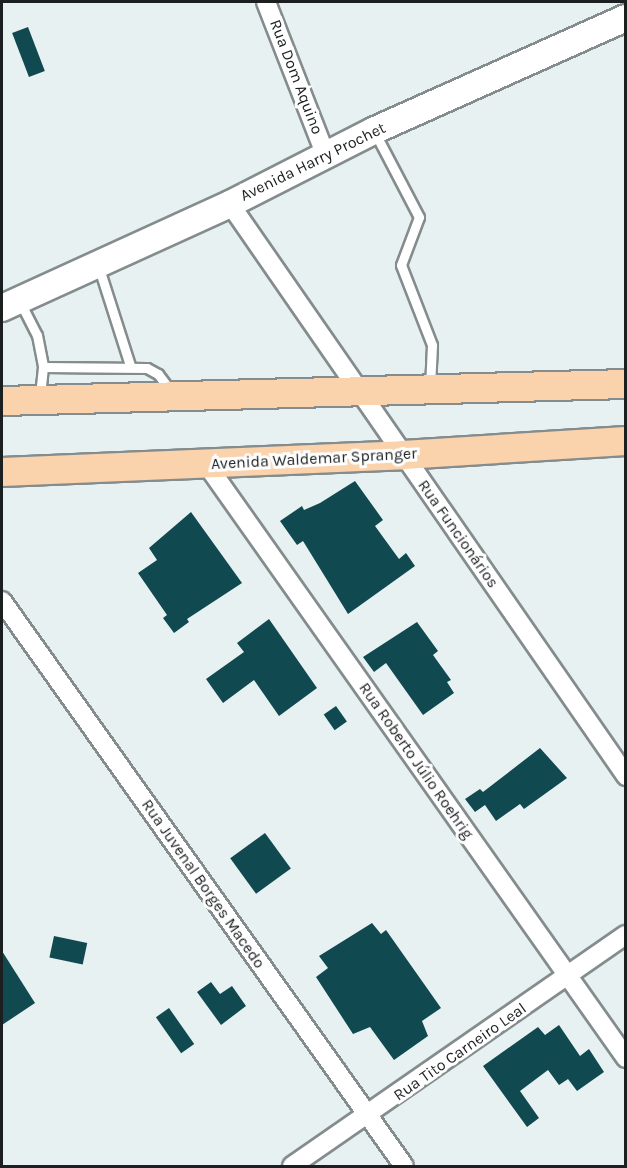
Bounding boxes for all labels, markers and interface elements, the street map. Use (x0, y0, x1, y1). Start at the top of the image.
street label: Rua Dom Aquino (265, 17, 327, 137)
street label: Avenida Harry Prochet (237, 118, 389, 206)
street label: Avenida Waldemar Spranger (211, 444, 417, 474)
street label: Rua Funcionários (414, 476, 502, 592)
street label: Rua Roberto Júlio Roehrig (355, 679, 477, 843)
street label: Rua Juvenal Borges Macedo (137, 796, 269, 972)
street label: Rua Tito Carneiro Leal (390, 999, 530, 1105)

